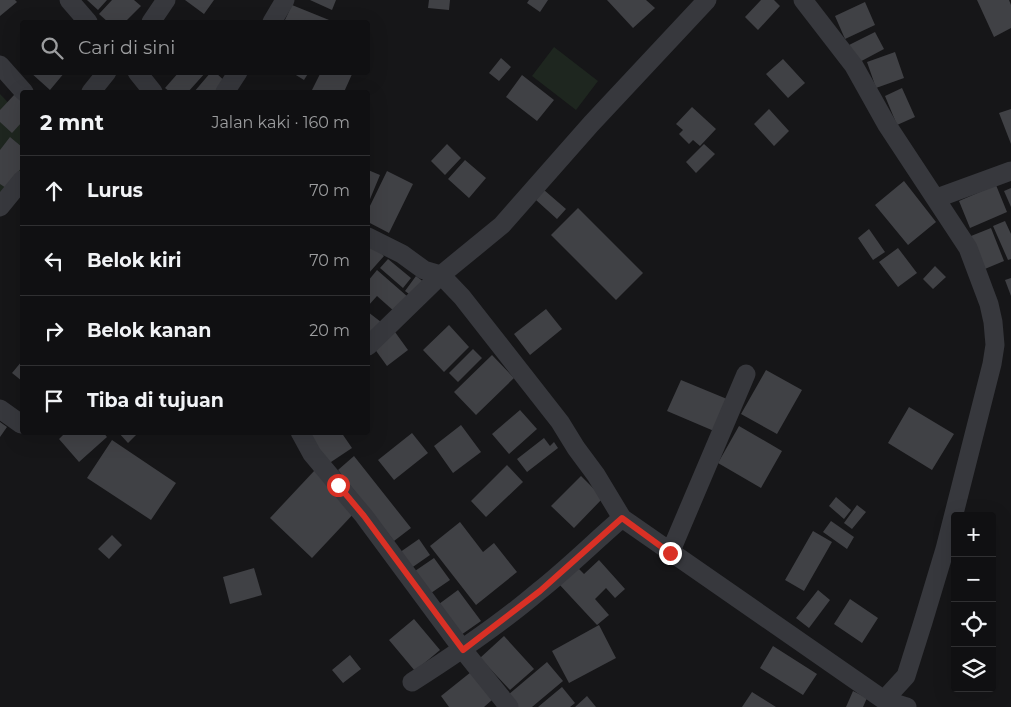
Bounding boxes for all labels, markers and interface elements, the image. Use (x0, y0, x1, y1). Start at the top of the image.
search box (20, 20, 370, 75)
icon: search (38, 34, 66, 62)
text: Cari di sini (78, 36, 175, 59)
text: 2 mnt (40, 110, 104, 135)
text: Jalan kaki · 160 m (211, 113, 350, 132)
icon: ahead (40, 177, 68, 205)
text: Lurus (87, 179, 143, 202)
text: 70 m (309, 181, 350, 200)
icon: left (40, 247, 68, 275)
text: Belok kiri (87, 249, 182, 272)
text: 70 m (309, 251, 350, 270)
icon: right (40, 317, 68, 345)
text: Belok kanan (87, 319, 211, 342)
text: 20 m (309, 321, 350, 340)
icon: arrive (40, 387, 68, 415)
text: Tiba di tujuan (87, 389, 224, 412)
route start (327, 474, 350, 497)
map controls (951, 512, 996, 692)
button: + (951, 512, 996, 557)
route end (659, 542, 682, 565)
button: − (951, 557, 996, 602)
button: locate (951, 602, 996, 647)
button: layers (951, 647, 996, 692)

